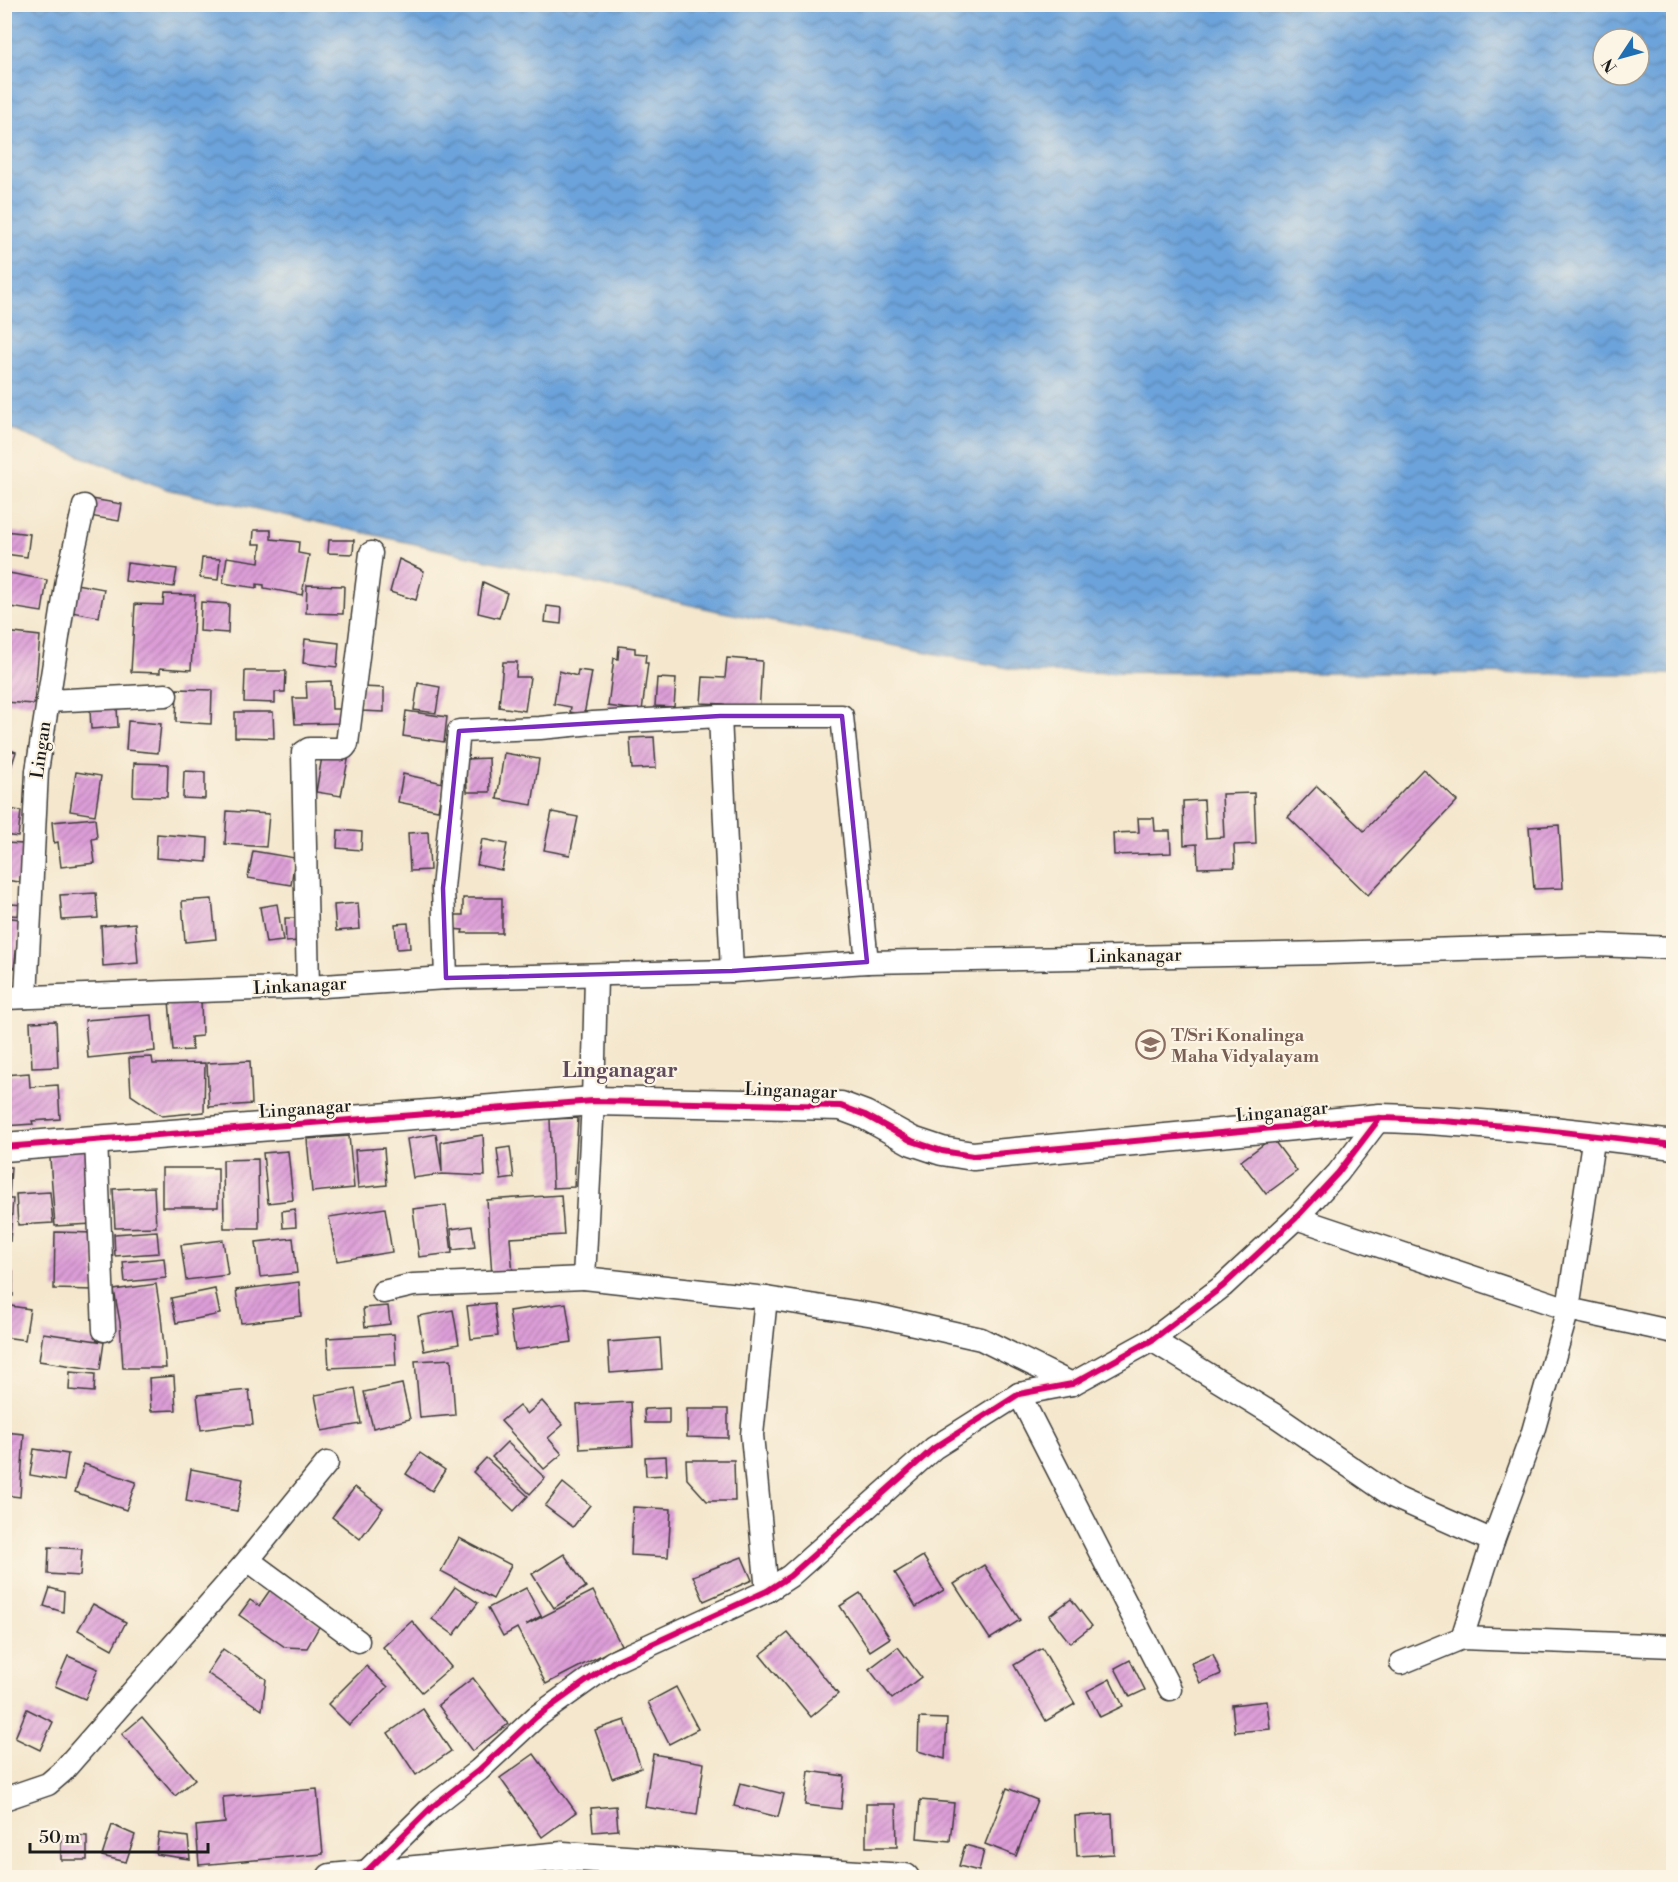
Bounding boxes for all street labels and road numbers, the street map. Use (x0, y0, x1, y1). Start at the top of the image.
street label: Lingan (26, 720, 56, 780)
street label: Linkanagar (1088, 944, 1182, 968)
street label: Linkanagar (253, 972, 348, 1000)
street label: Linganagar (744, 1078, 838, 1104)
street label: Linganagar (258, 1094, 352, 1124)
street label: Linganagar (1235, 1096, 1330, 1128)

